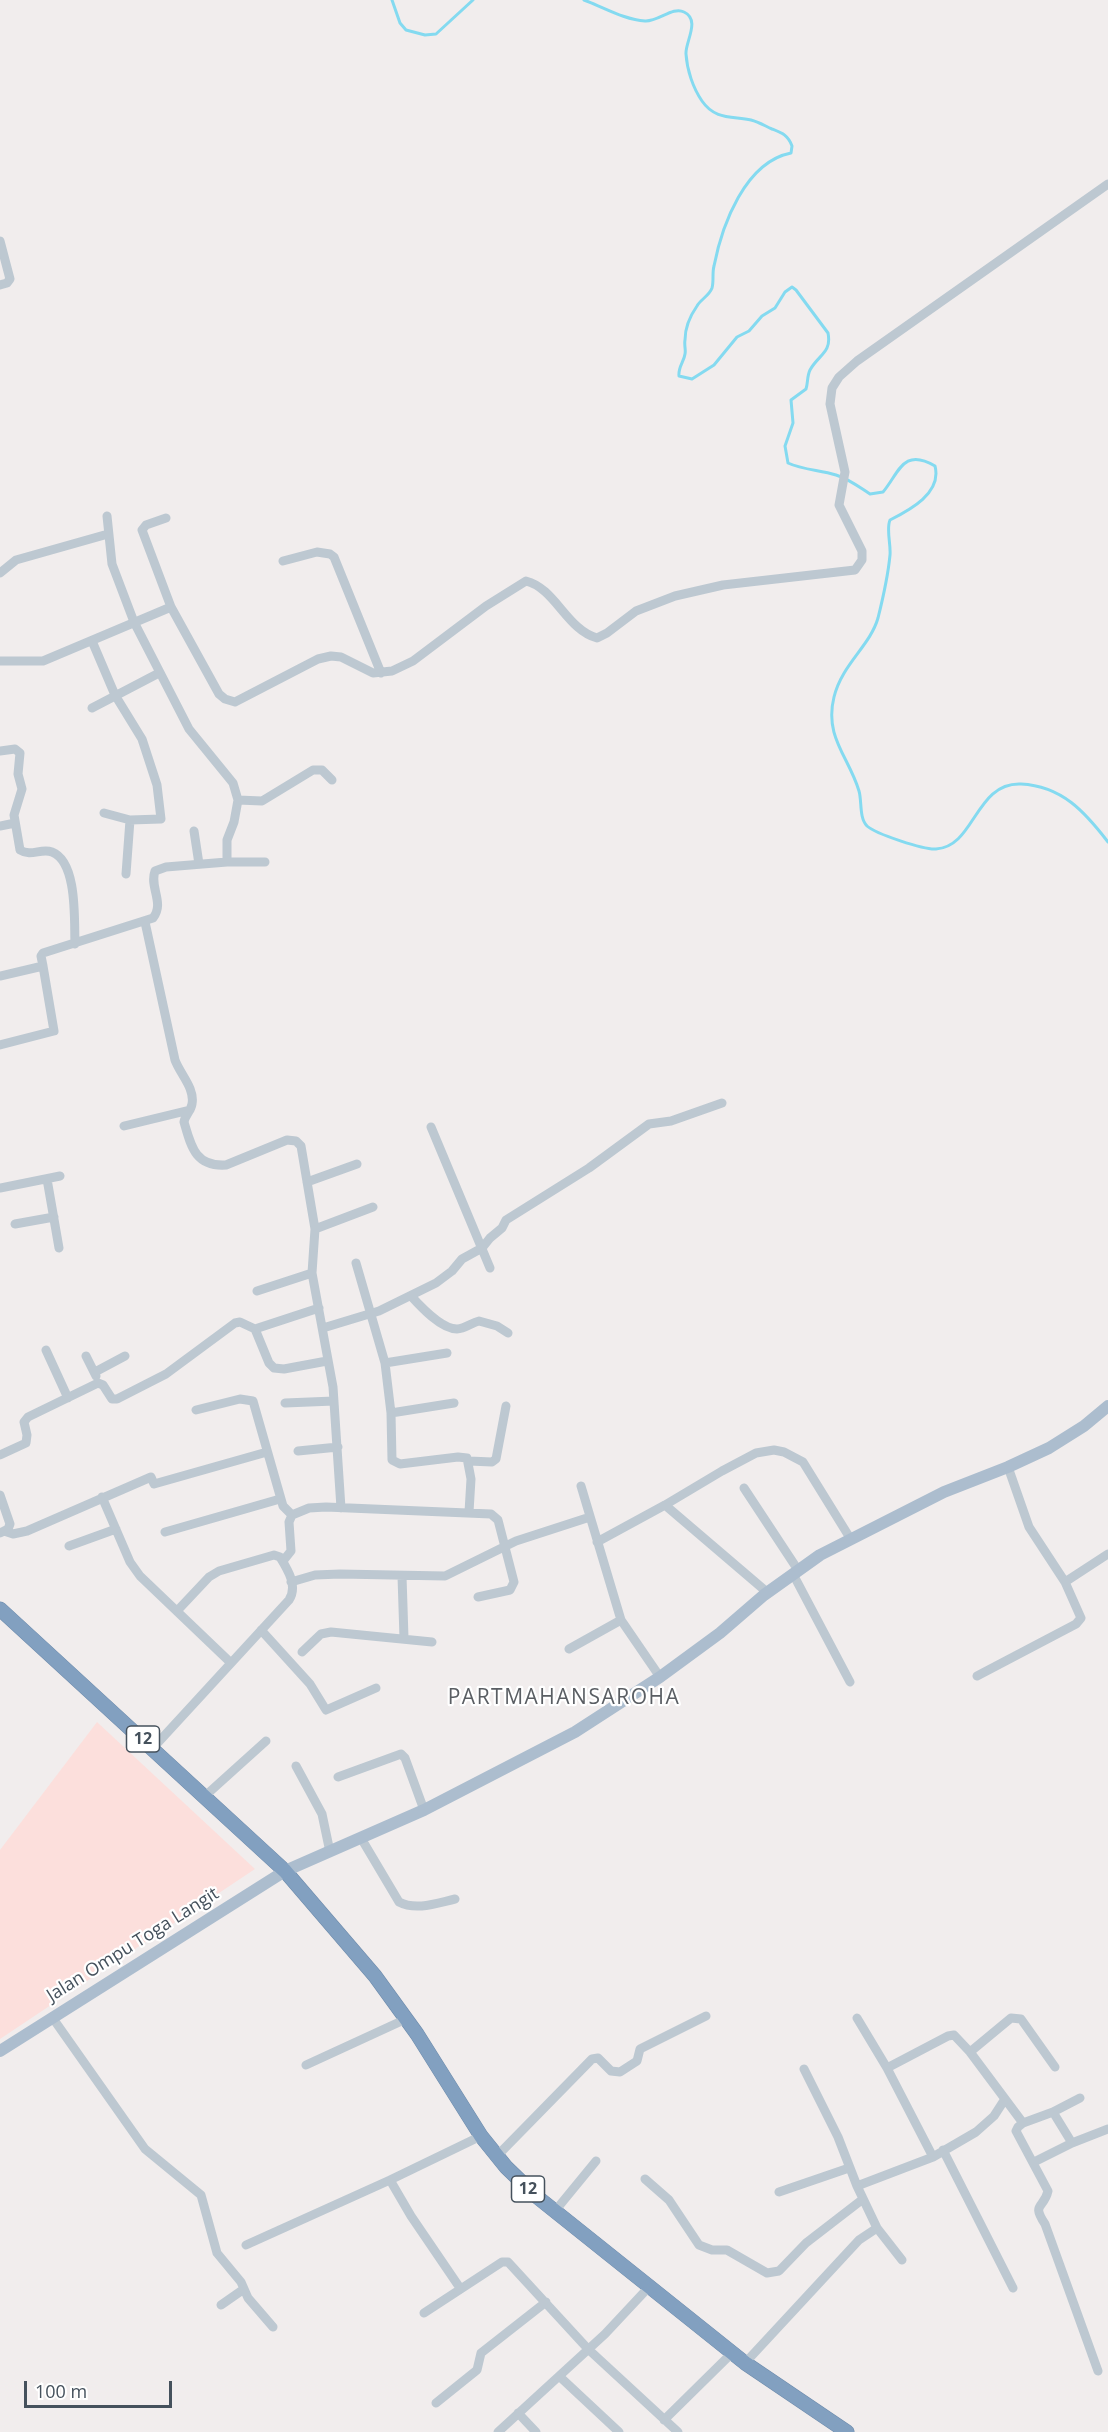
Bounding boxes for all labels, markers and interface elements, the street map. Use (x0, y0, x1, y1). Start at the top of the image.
district label: PARTMAHANSAROHA (448, 1685, 680, 1711)
road number: 12 (126, 1726, 160, 1752)
street label: Jalan Ompu Toga Langit (43, 1883, 223, 2007)
road number: 12 (512, 2176, 544, 2202)
scale bar (27, 2369, 176, 2407)
text: 100 m (35, 2379, 87, 2403)

